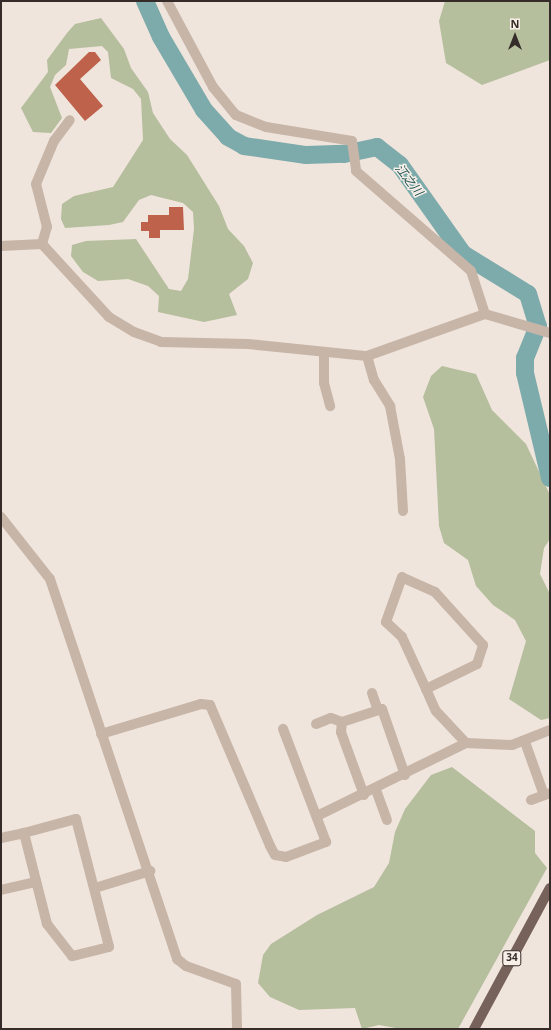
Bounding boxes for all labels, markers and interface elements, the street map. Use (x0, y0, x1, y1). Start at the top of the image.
north arrow (495, 16, 535, 56)
text: N (511, 16, 519, 31)
water label: 江之川 (392, 161, 426, 199)
road number: 34 (502, 950, 522, 966)

